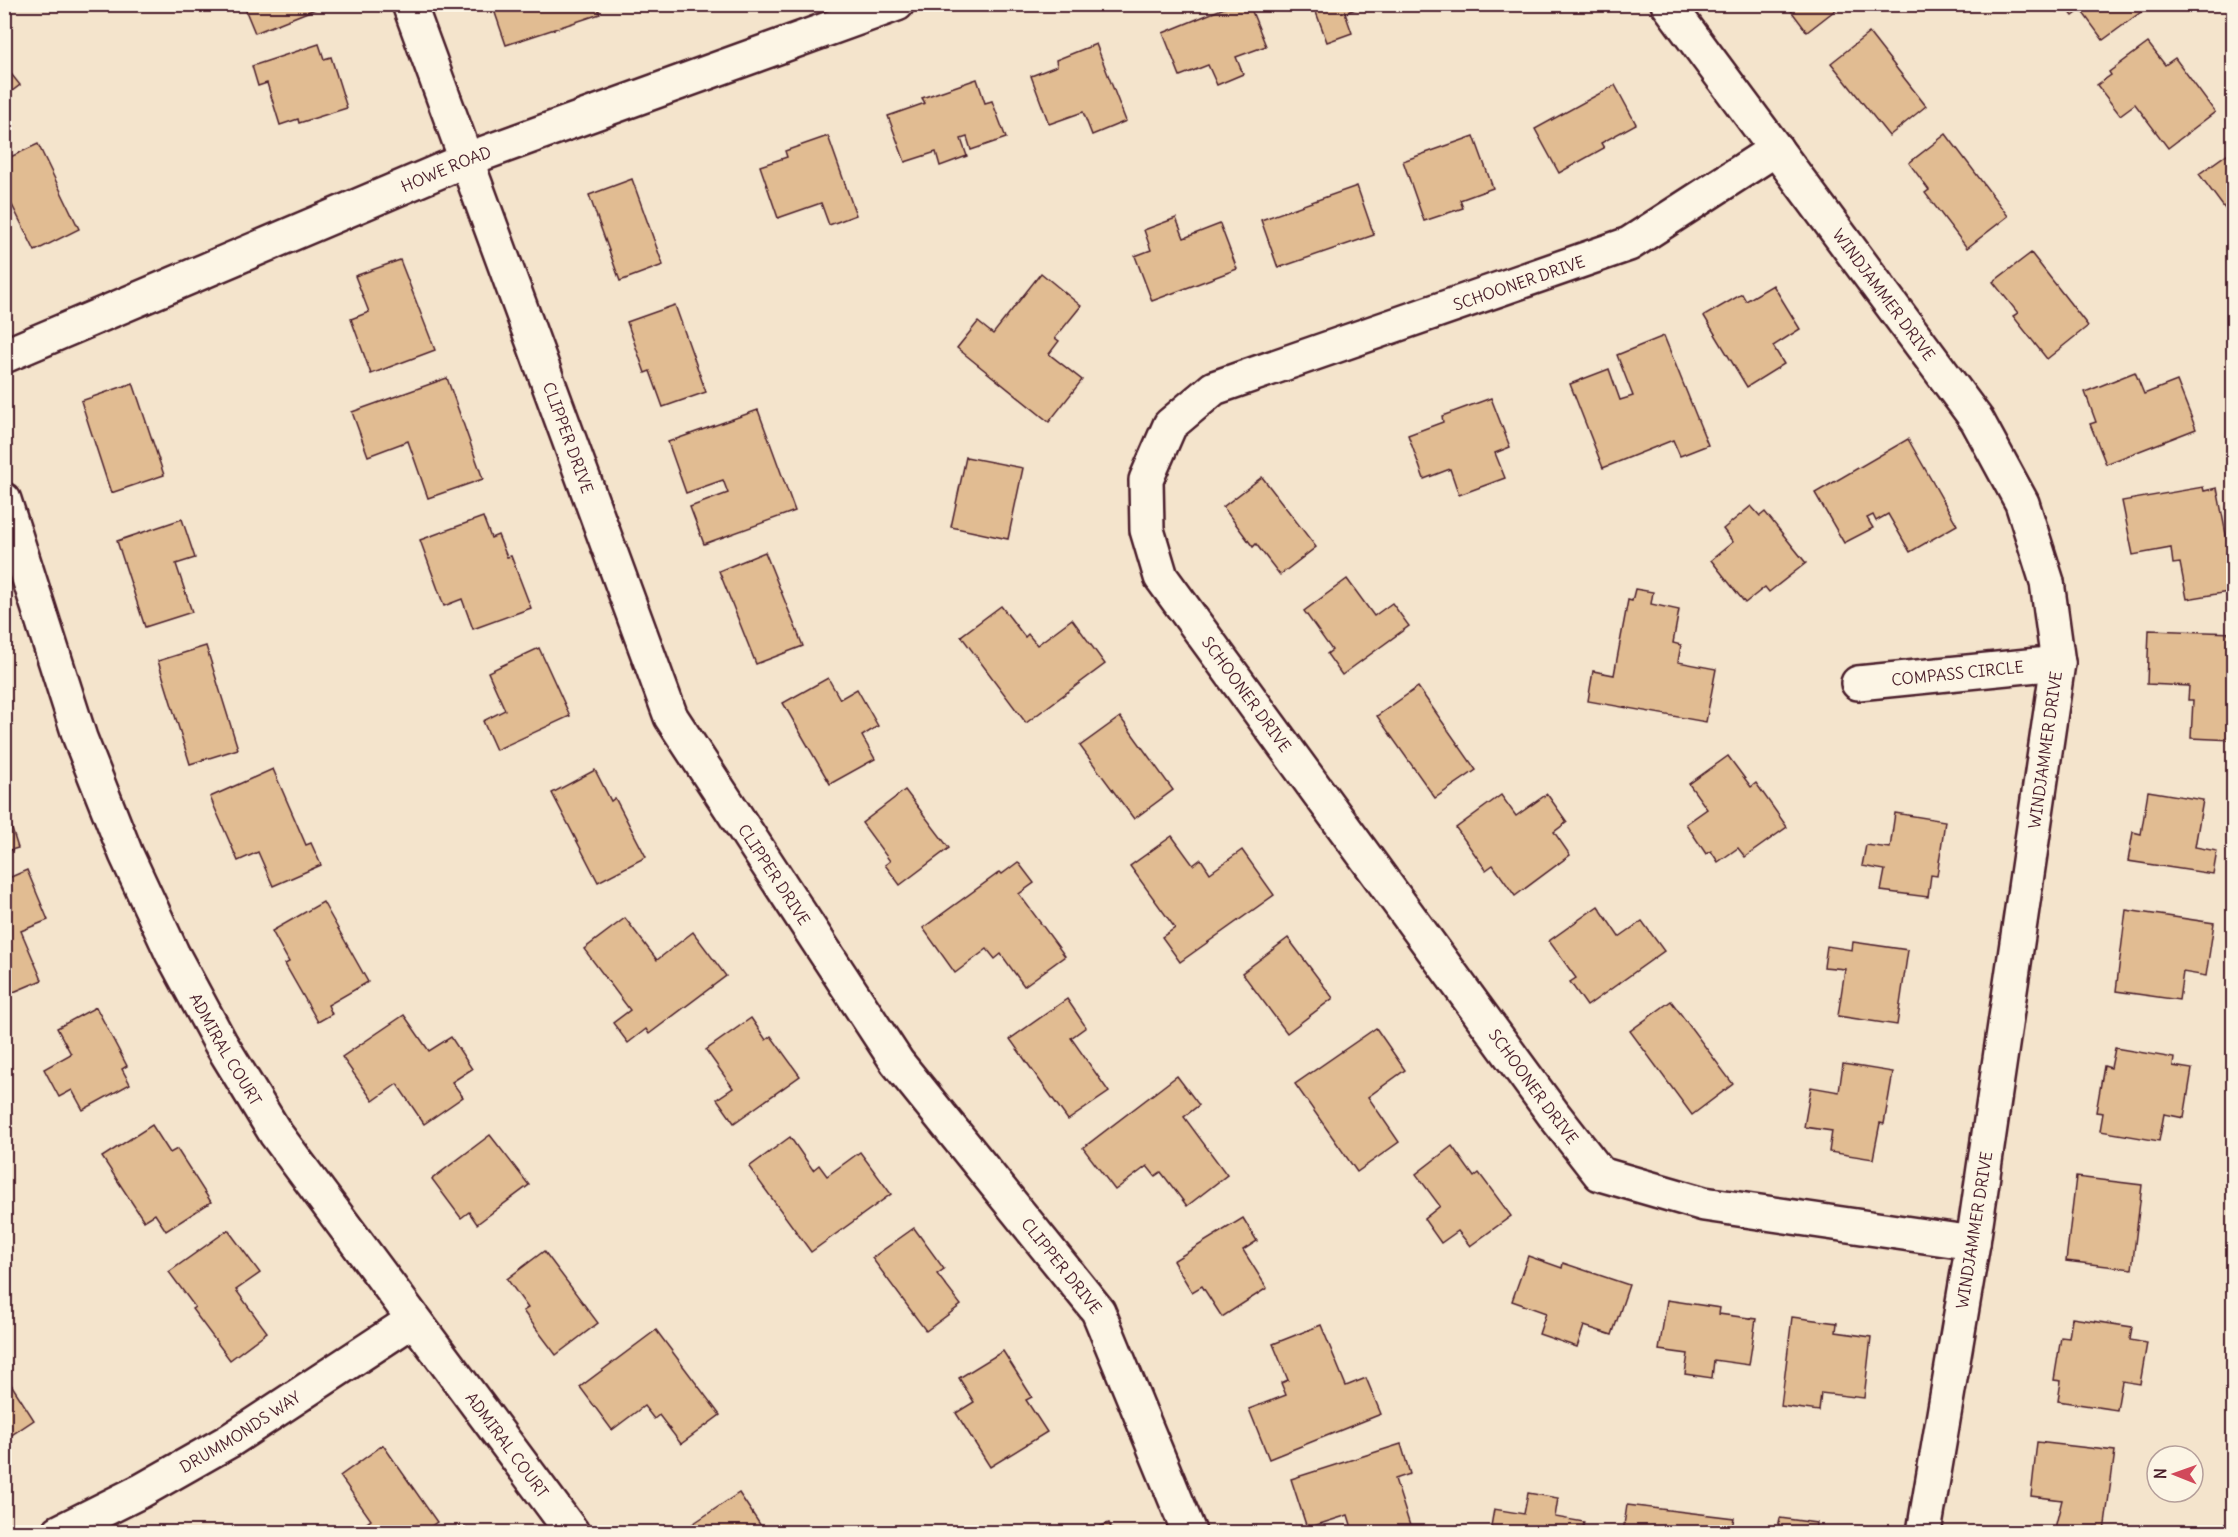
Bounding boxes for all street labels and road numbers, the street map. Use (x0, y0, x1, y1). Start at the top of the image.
street label: HOWE ROAD (398, 142, 494, 196)
street label: WINDJAMMER DRIVE (1828, 225, 1939, 364)
street label: SCHOONER DRIVE (1451, 251, 1587, 315)
street label: CLIPPER DRIVE (539, 379, 598, 496)
street label: SCHOONER DRIVE (1198, 633, 1295, 756)
street label: COMPASS CIRCLE (1890, 656, 2025, 690)
street label: WINDJAMMER DRIVE (2024, 670, 2066, 830)
street label: CLIPPER DRIVE (734, 820, 815, 929)
street label: ADMIRAL COURT (185, 990, 266, 1109)
street label: SCHOONER DRIVE (1485, 1025, 1583, 1148)
street label: WINDJAMMER DRIVE (1952, 1150, 1996, 1310)
street label: CLIPPER DRIVE (1017, 1214, 1106, 1318)
street label: DRUMMONDS WAY (176, 1387, 304, 1477)
street label: ADMIRAL COURT (461, 1388, 553, 1502)

